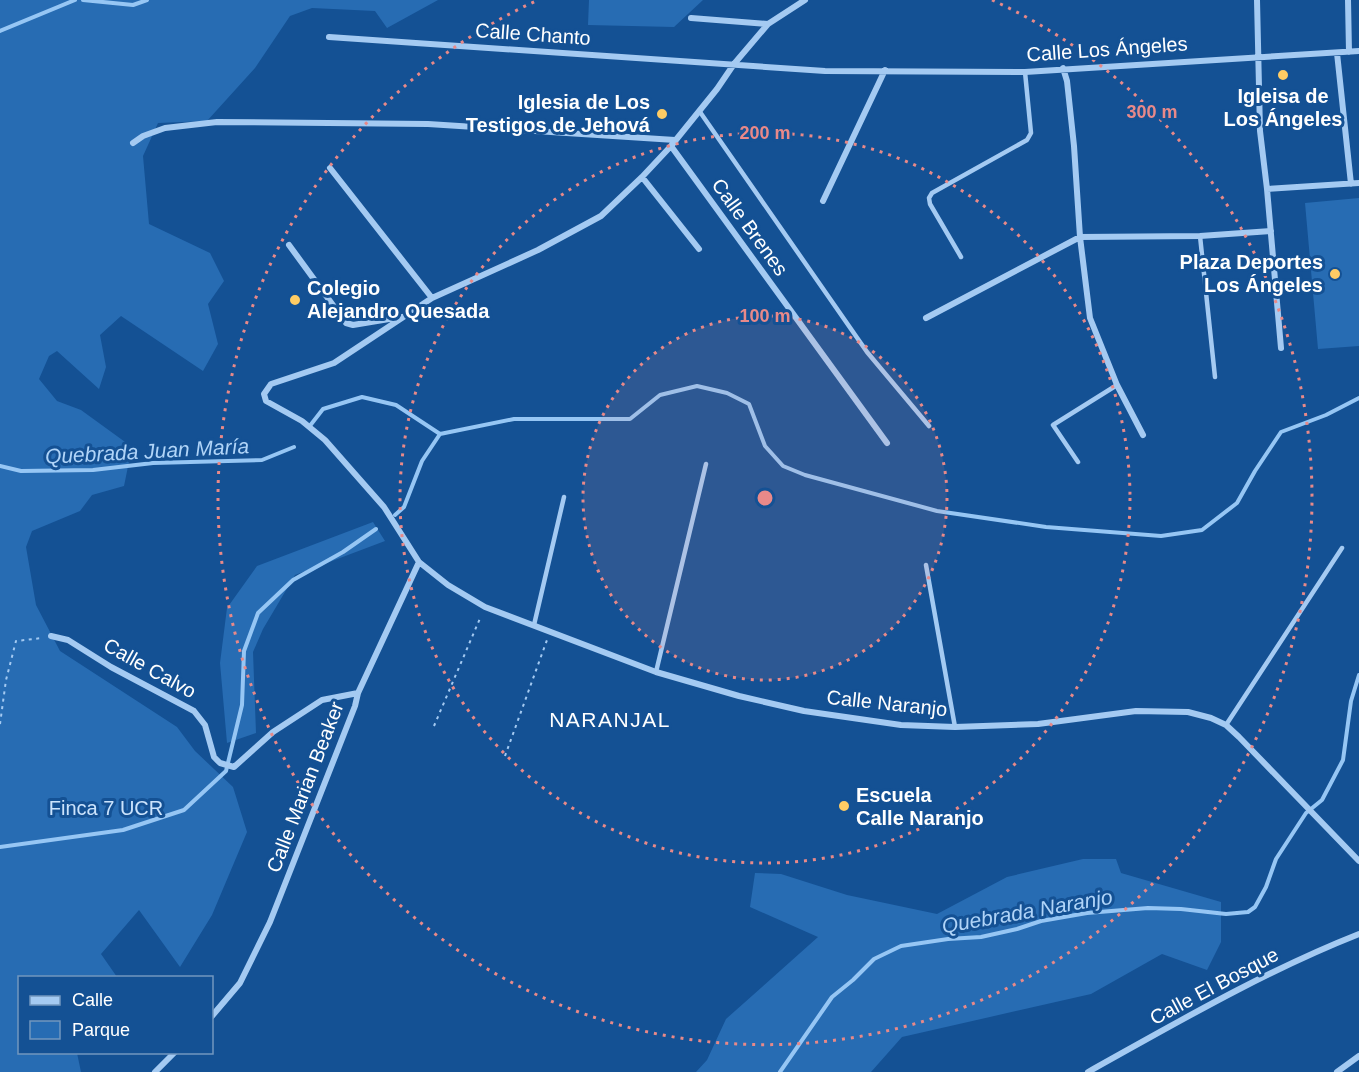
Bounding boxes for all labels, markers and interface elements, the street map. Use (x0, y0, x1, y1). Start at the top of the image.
street label: Calle Chanto (475, 19, 591, 49)
street label: Calle Los Ángeles (1026, 32, 1188, 66)
marker: Igleisa de Los Ángeles (1276, 68, 1290, 82)
place label: Igleisa de Los Ángeles (1224, 85, 1342, 130)
place label: Iglesia de Los Testigos de Jehová (466, 91, 651, 136)
text: 300 m (1126, 102, 1178, 122)
marker: Iglesia de Los Testigos de Jehová (655, 107, 669, 121)
text: 200 m (739, 123, 791, 143)
street label: Calle Brenes (707, 174, 793, 280)
place label: Plaza Deportes Los Ángeles (1180, 251, 1323, 296)
marker: Plaza Deportes Los Ángeles (1328, 267, 1342, 281)
place label: Colegio Alejandro Quesada (307, 277, 490, 322)
marker: Colegio Alejandro Quesada (288, 293, 302, 307)
text: 100 m (739, 306, 791, 326)
water label: Quebrada Juan María (44, 434, 250, 468)
centre of rings (755, 488, 775, 508)
street label: Calle Calvo (100, 634, 200, 702)
street label: Calle Naranjo (826, 686, 948, 720)
street label: Calle Marian Beaker (262, 698, 348, 876)
district label: NARANJAL (549, 708, 671, 731)
place label: Escuela Calle Naranjo (856, 784, 984, 829)
park label: Finca 7 UCR (49, 797, 163, 819)
marker: Escuela Calle Naranjo (837, 799, 851, 813)
water label: Quebrada Naranjo (940, 885, 1114, 937)
street label: Calle El Bosque (1146, 943, 1282, 1029)
legend (18, 976, 213, 1054)
text: Calle (72, 990, 113, 1010)
text: Parque (72, 1020, 130, 1040)

